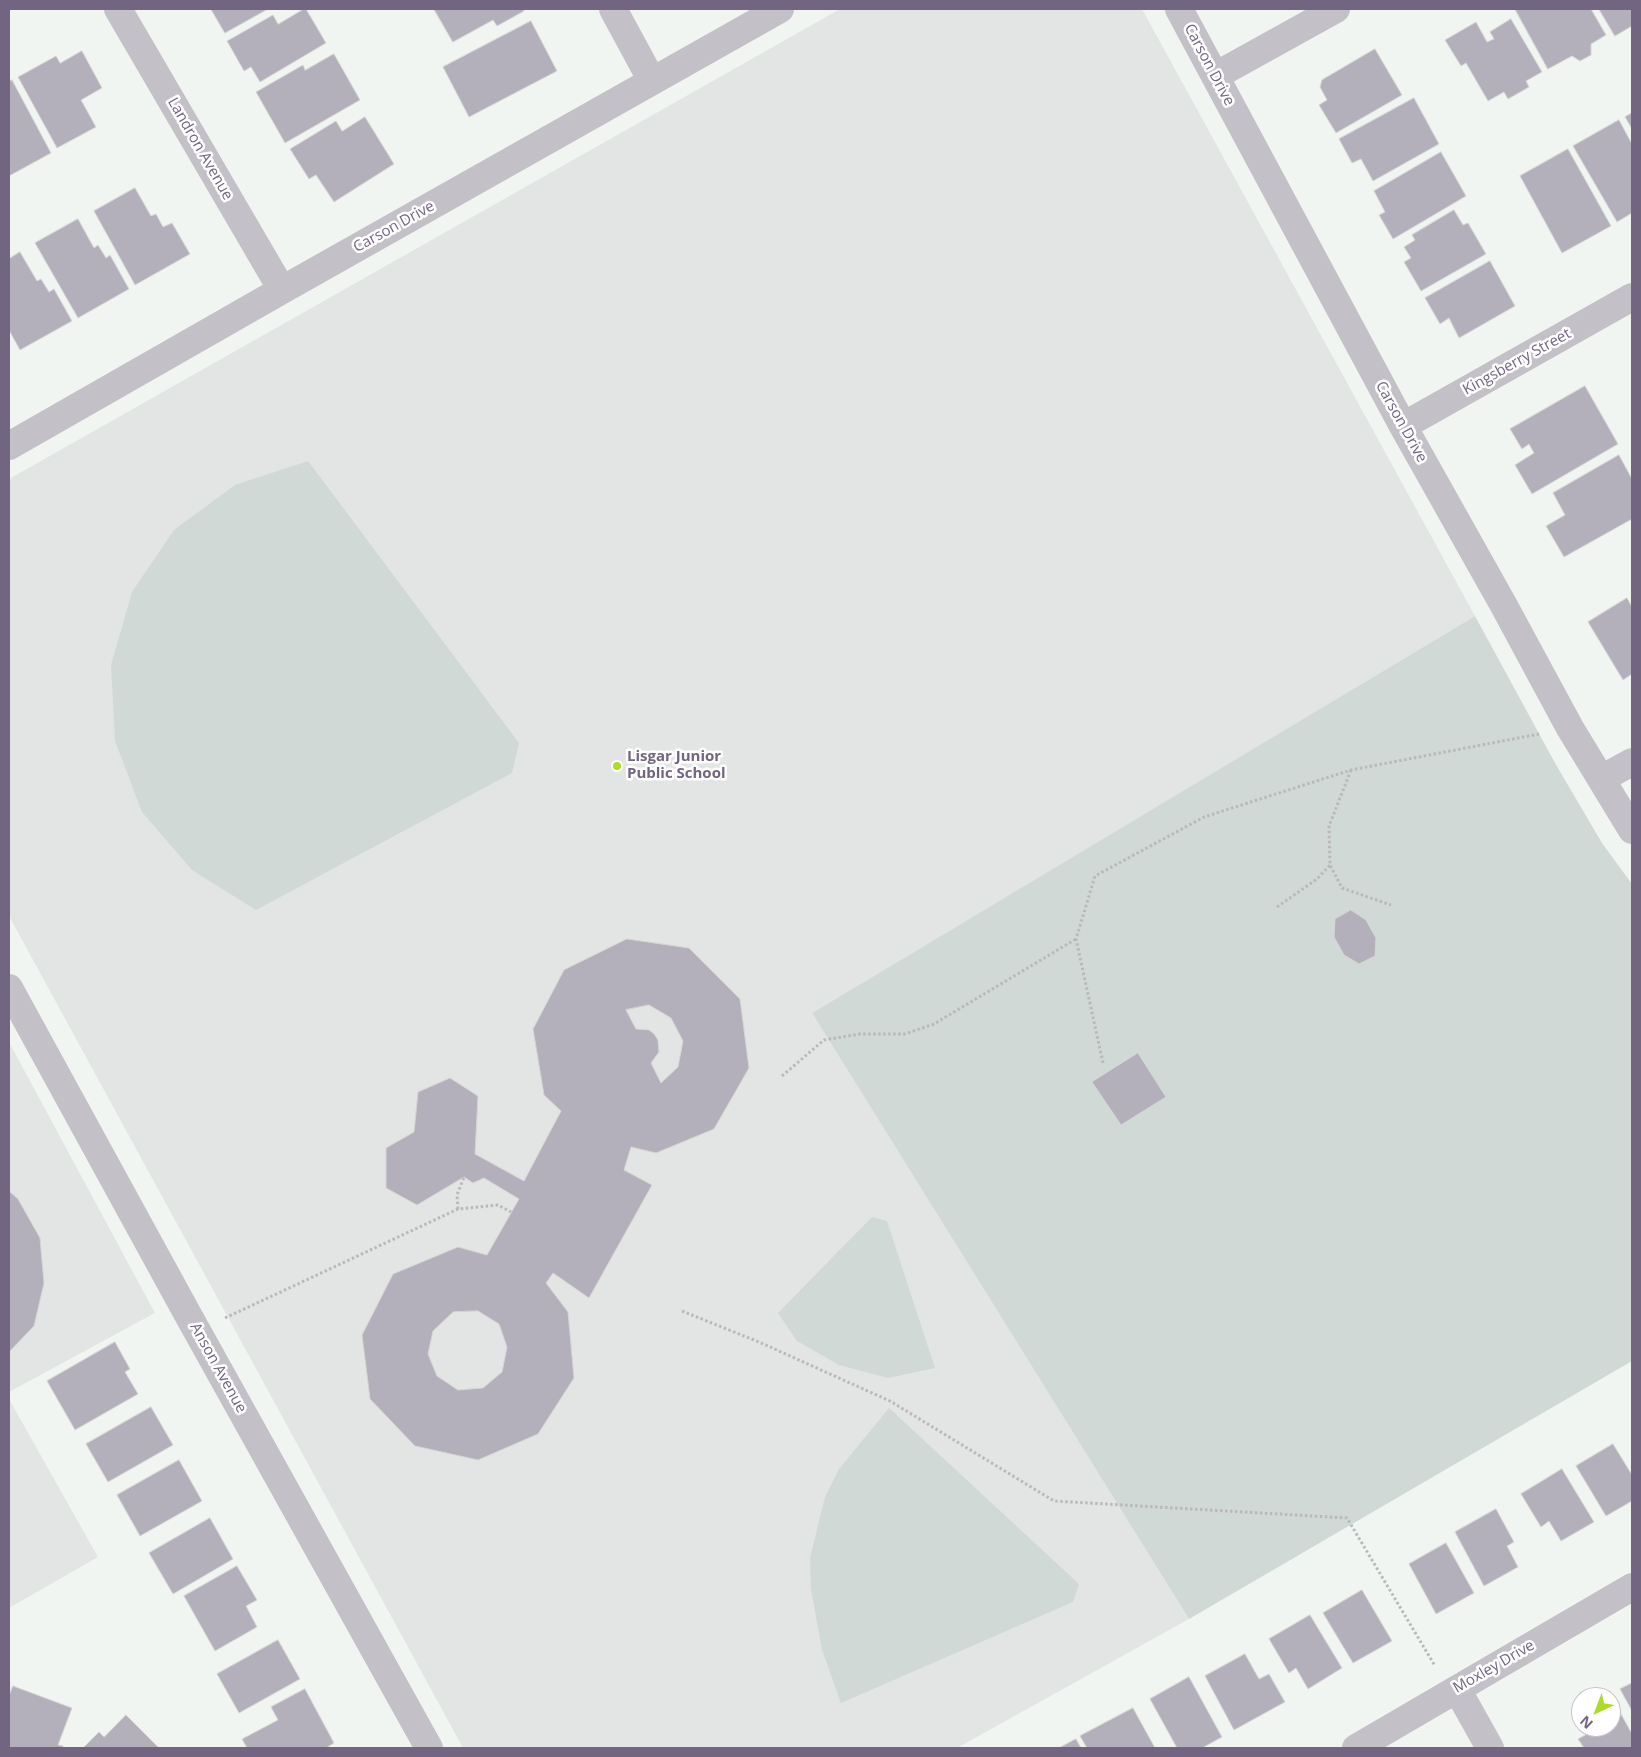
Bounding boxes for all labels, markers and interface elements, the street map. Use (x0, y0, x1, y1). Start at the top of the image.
street label: Carson Drive (1180, 21, 1238, 109)
street label: Landron Avenue (163, 95, 237, 203)
street label: Carson Drive (350, 197, 438, 257)
street label: Kingsberry Street (1460, 325, 1574, 399)
street label: Carson Drive (1371, 378, 1431, 466)
place label: Lisgar Junior Public School (627, 748, 726, 783)
marker: Lisgar Junior Public School (611, 760, 623, 772)
street label: Anson Avenue (186, 1320, 250, 1416)
street label: Moxley Drive (1450, 1637, 1538, 1697)
north arrow (1571, 1687, 1621, 1737)
text: N (1575, 1712, 1597, 1733)

